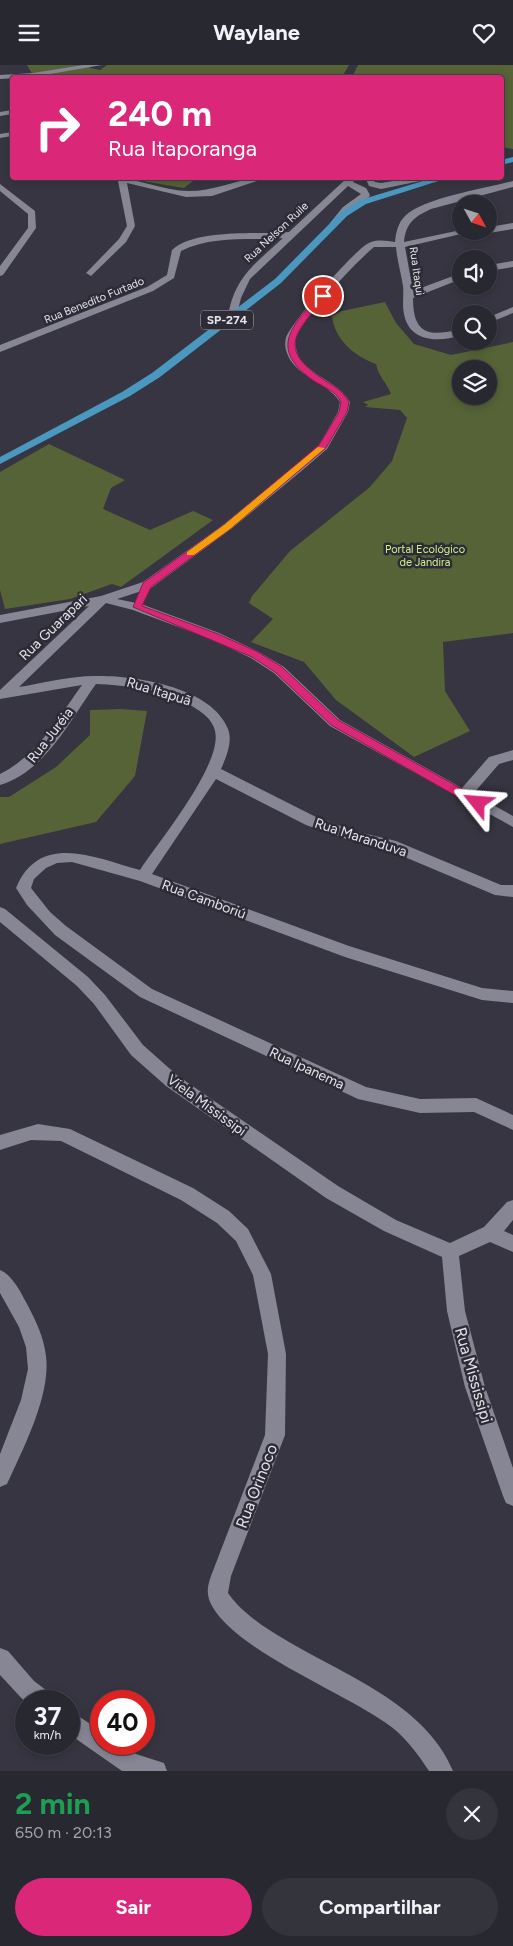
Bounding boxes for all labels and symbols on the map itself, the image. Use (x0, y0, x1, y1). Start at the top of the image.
north arrow (452, 195, 498, 240)
street label: Rua Nelson Ruile (242, 199, 311, 265)
street label: Rua Itaqui (407, 246, 426, 296)
street label: Rua Benedito Furtado (42, 274, 146, 326)
pin (302, 275, 344, 317)
road number: SP-274 (201, 311, 253, 329)
park label: Portal Ecológico de Jandira (385, 543, 465, 569)
street label: Rua Guarapari (16, 591, 91, 664)
street label: Rua Itapuã (125, 674, 193, 709)
street label: Rua Juréia (24, 704, 77, 766)
position arrow (451, 776, 503, 828)
street label: Rua Maranduva (313, 815, 409, 860)
street label: Rua Camboriú (159, 876, 248, 923)
street label: Rua Ipanema (267, 1044, 347, 1093)
street label: Viela Mississipi (164, 1071, 250, 1140)
street label: Rua Mississipi (451, 1325, 496, 1425)
street label: Rua Orinoco (232, 1441, 281, 1531)
speed limit sign: 40 (90, 1690, 155, 1755)

